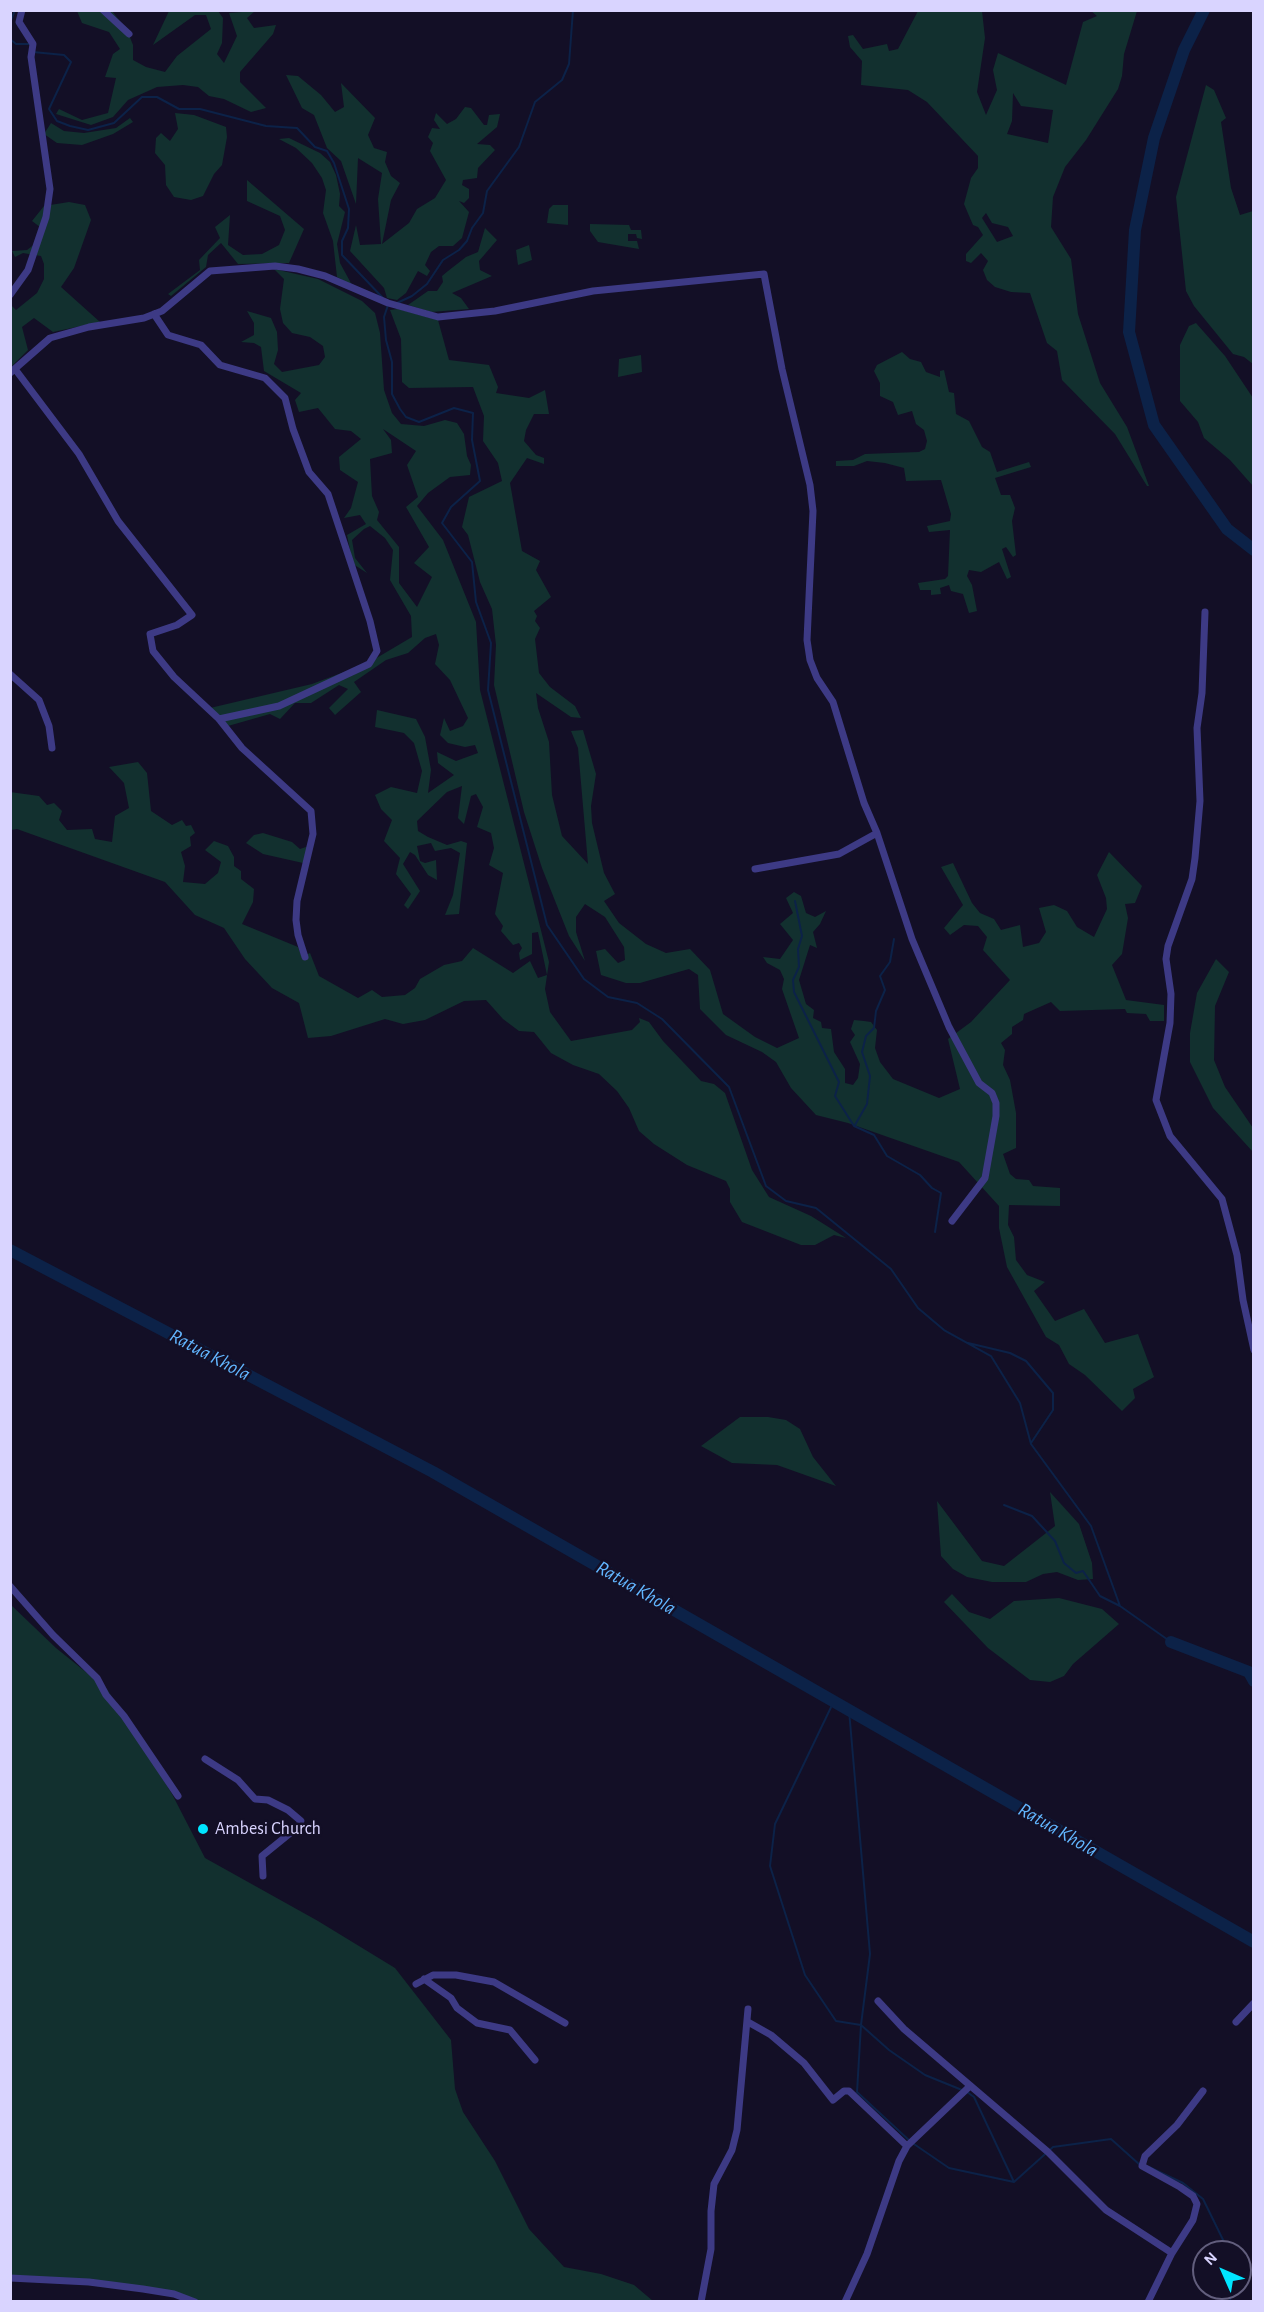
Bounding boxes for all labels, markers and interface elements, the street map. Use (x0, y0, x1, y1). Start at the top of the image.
water label: Ratua Khola (165, 1324, 255, 1386)
water label: Ratua Khola (592, 1556, 680, 1620)
water label: Ratua Khola (1014, 1798, 1102, 1862)
place label: Ambesi Church (215, 1818, 321, 1840)
marker: Ambesi Church (196, 1822, 210, 1836)
north arrow (1192, 2240, 1252, 2300)
text: N (1201, 2249, 1220, 2268)

